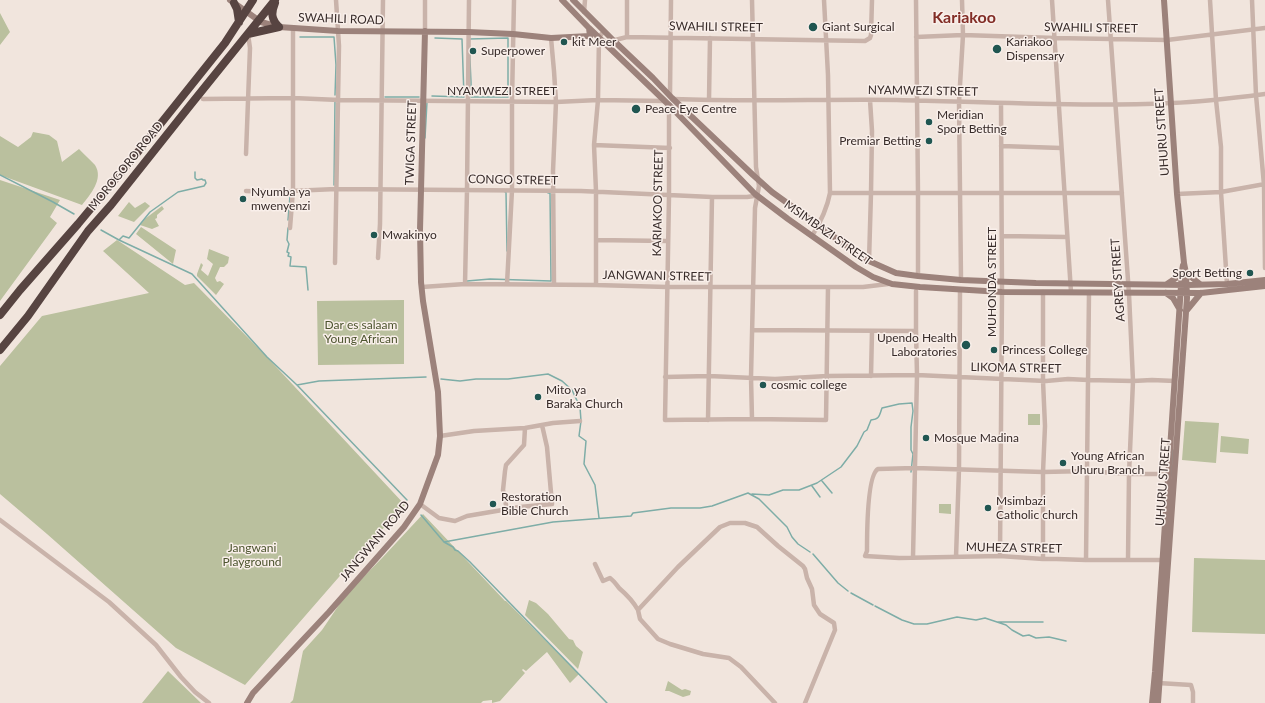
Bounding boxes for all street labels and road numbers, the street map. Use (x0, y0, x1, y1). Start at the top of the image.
street label: SWAHILI ROAD (298, 10, 384, 28)
street label: SWAHILI STREET (669, 19, 763, 35)
street label: SWAHILI STREET (1044, 20, 1138, 36)
street label: NYAMWEZI STREET (868, 83, 978, 99)
street label: NYAMWEZI STREET (447, 84, 557, 98)
street label: UHURU STREET (1152, 87, 1172, 177)
street label: TWIGA STREET (402, 100, 420, 186)
street label: MOROGORO ROAD (86, 119, 166, 213)
street label: KARIAKOO STREET (650, 149, 666, 257)
street label: CONGO STREET (468, 172, 558, 188)
street label: MSIMBAZI STREET (781, 197, 875, 269)
street label: MUHONDA STREET (985, 227, 999, 337)
street label: AGREY STREET (1108, 238, 1128, 322)
street label: JANGWANI STREET (603, 268, 711, 284)
street label: LIKOMA STREET (970, 360, 1062, 376)
street label: UHURU STREET (1153, 437, 1173, 527)
street label: JANGWANI ROAD (337, 498, 413, 584)
street label: MUHEZA STREET (966, 540, 1062, 556)

